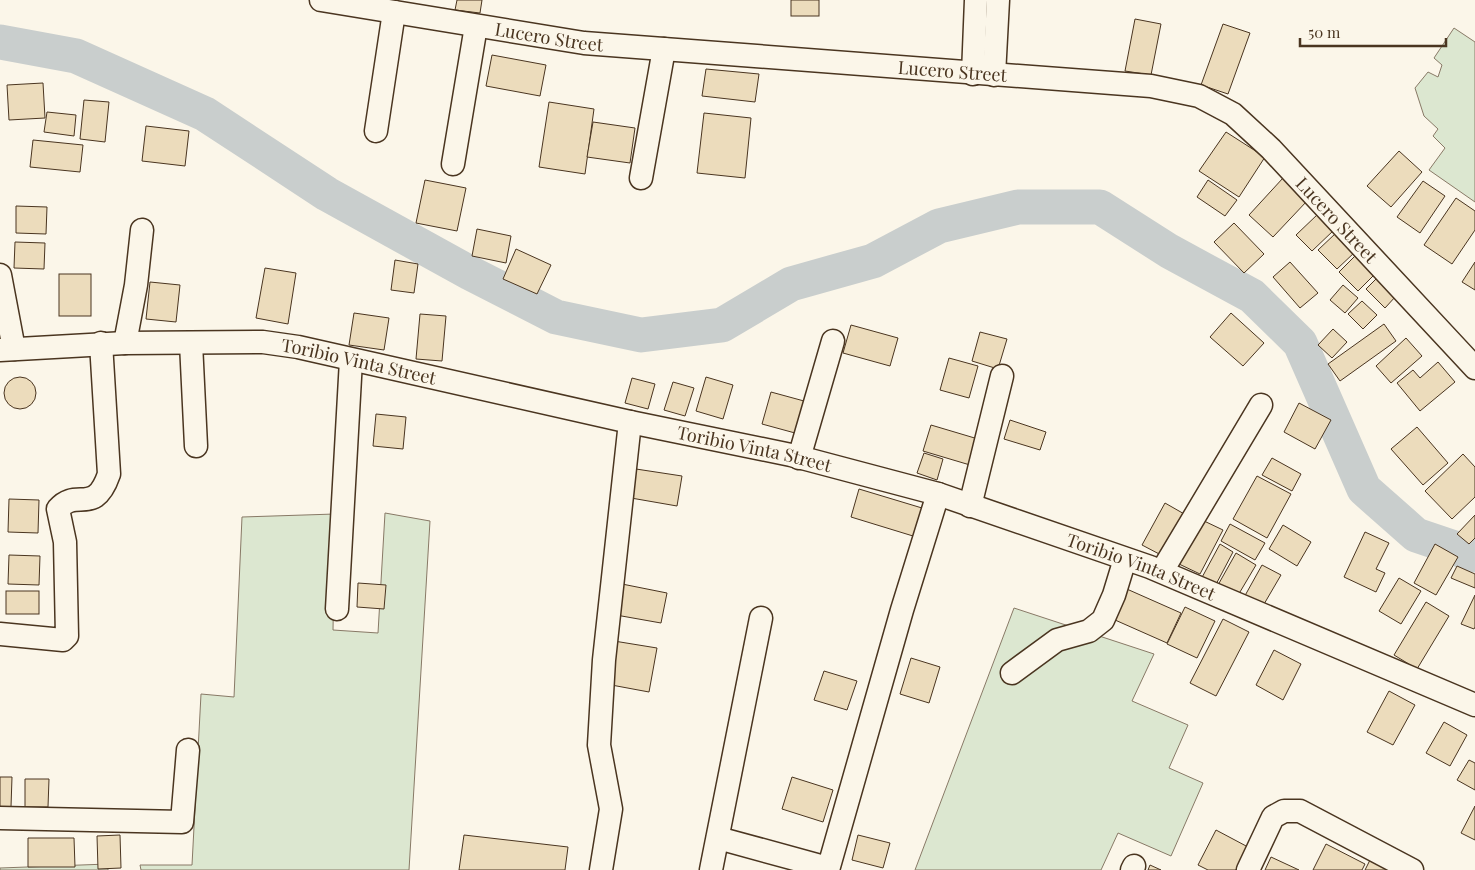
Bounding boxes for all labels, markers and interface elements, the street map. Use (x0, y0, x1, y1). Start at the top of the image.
scale bar (1300, 15, 1446, 47)
street label: Lucero Street (493, 17, 605, 56)
text: 50 m (1308, 22, 1341, 42)
street label: Lucero Street (897, 55, 1008, 87)
street label: Lucero Street (1291, 172, 1383, 268)
street label: Toribio Vinta Street (280, 333, 439, 390)
street label: Toribio Vinta Street (675, 420, 835, 477)
street label: Toribio Vinta Street (1063, 527, 1220, 606)

